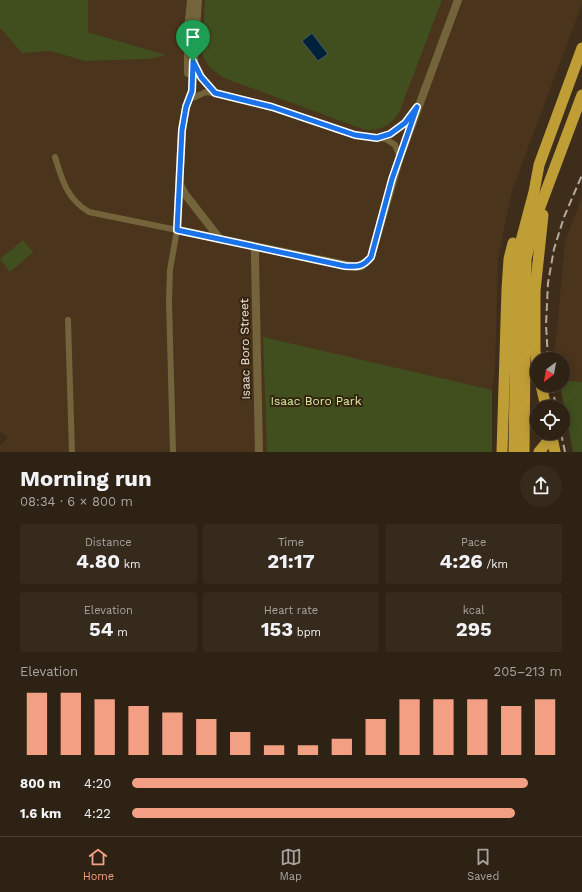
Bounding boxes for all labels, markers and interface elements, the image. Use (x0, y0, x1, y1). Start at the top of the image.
pin (176, 20, 210, 61)
icon: arrive (182, 26, 204, 48)
street label: Isaac Boro Street (237, 298, 253, 400)
north arrow (530, 352, 570, 392)
map controls (530, 352, 570, 440)
park label: Isaac Boro Park (270, 394, 362, 408)
button: locate (530, 400, 570, 440)
button: share (520, 465, 562, 507)
text: Morning run (20, 466, 152, 491)
text: 08:34 · 6 × 800 m (20, 494, 133, 509)
text: Distance (85, 536, 132, 549)
text: Time (278, 536, 304, 549)
text: Pace (461, 536, 486, 549)
text: 4.80 (76, 549, 120, 573)
text: 21:17 (267, 549, 315, 573)
text: 4:26 (439, 549, 483, 573)
text: km (120, 558, 141, 571)
text: /km (483, 558, 508, 571)
text: Elevation (84, 604, 133, 617)
text: Heart rate (264, 604, 318, 617)
text: kcal (463, 604, 485, 617)
text: 54 (89, 617, 114, 641)
text: 153 (261, 617, 293, 641)
text: 295 (456, 617, 492, 641)
text: m (114, 626, 128, 639)
text: bpm (293, 626, 321, 639)
text: Elevation (20, 664, 78, 679)
text: 205–213 m (494, 664, 562, 679)
text: 800 m (20, 776, 61, 791)
text: 4:20 (84, 776, 111, 791)
text: 1.6 km (20, 806, 61, 821)
text: 4:22 (84, 806, 111, 821)
tab: Home (83, 846, 114, 883)
tab: Map (280, 846, 302, 883)
tab: Saved (467, 846, 499, 883)

